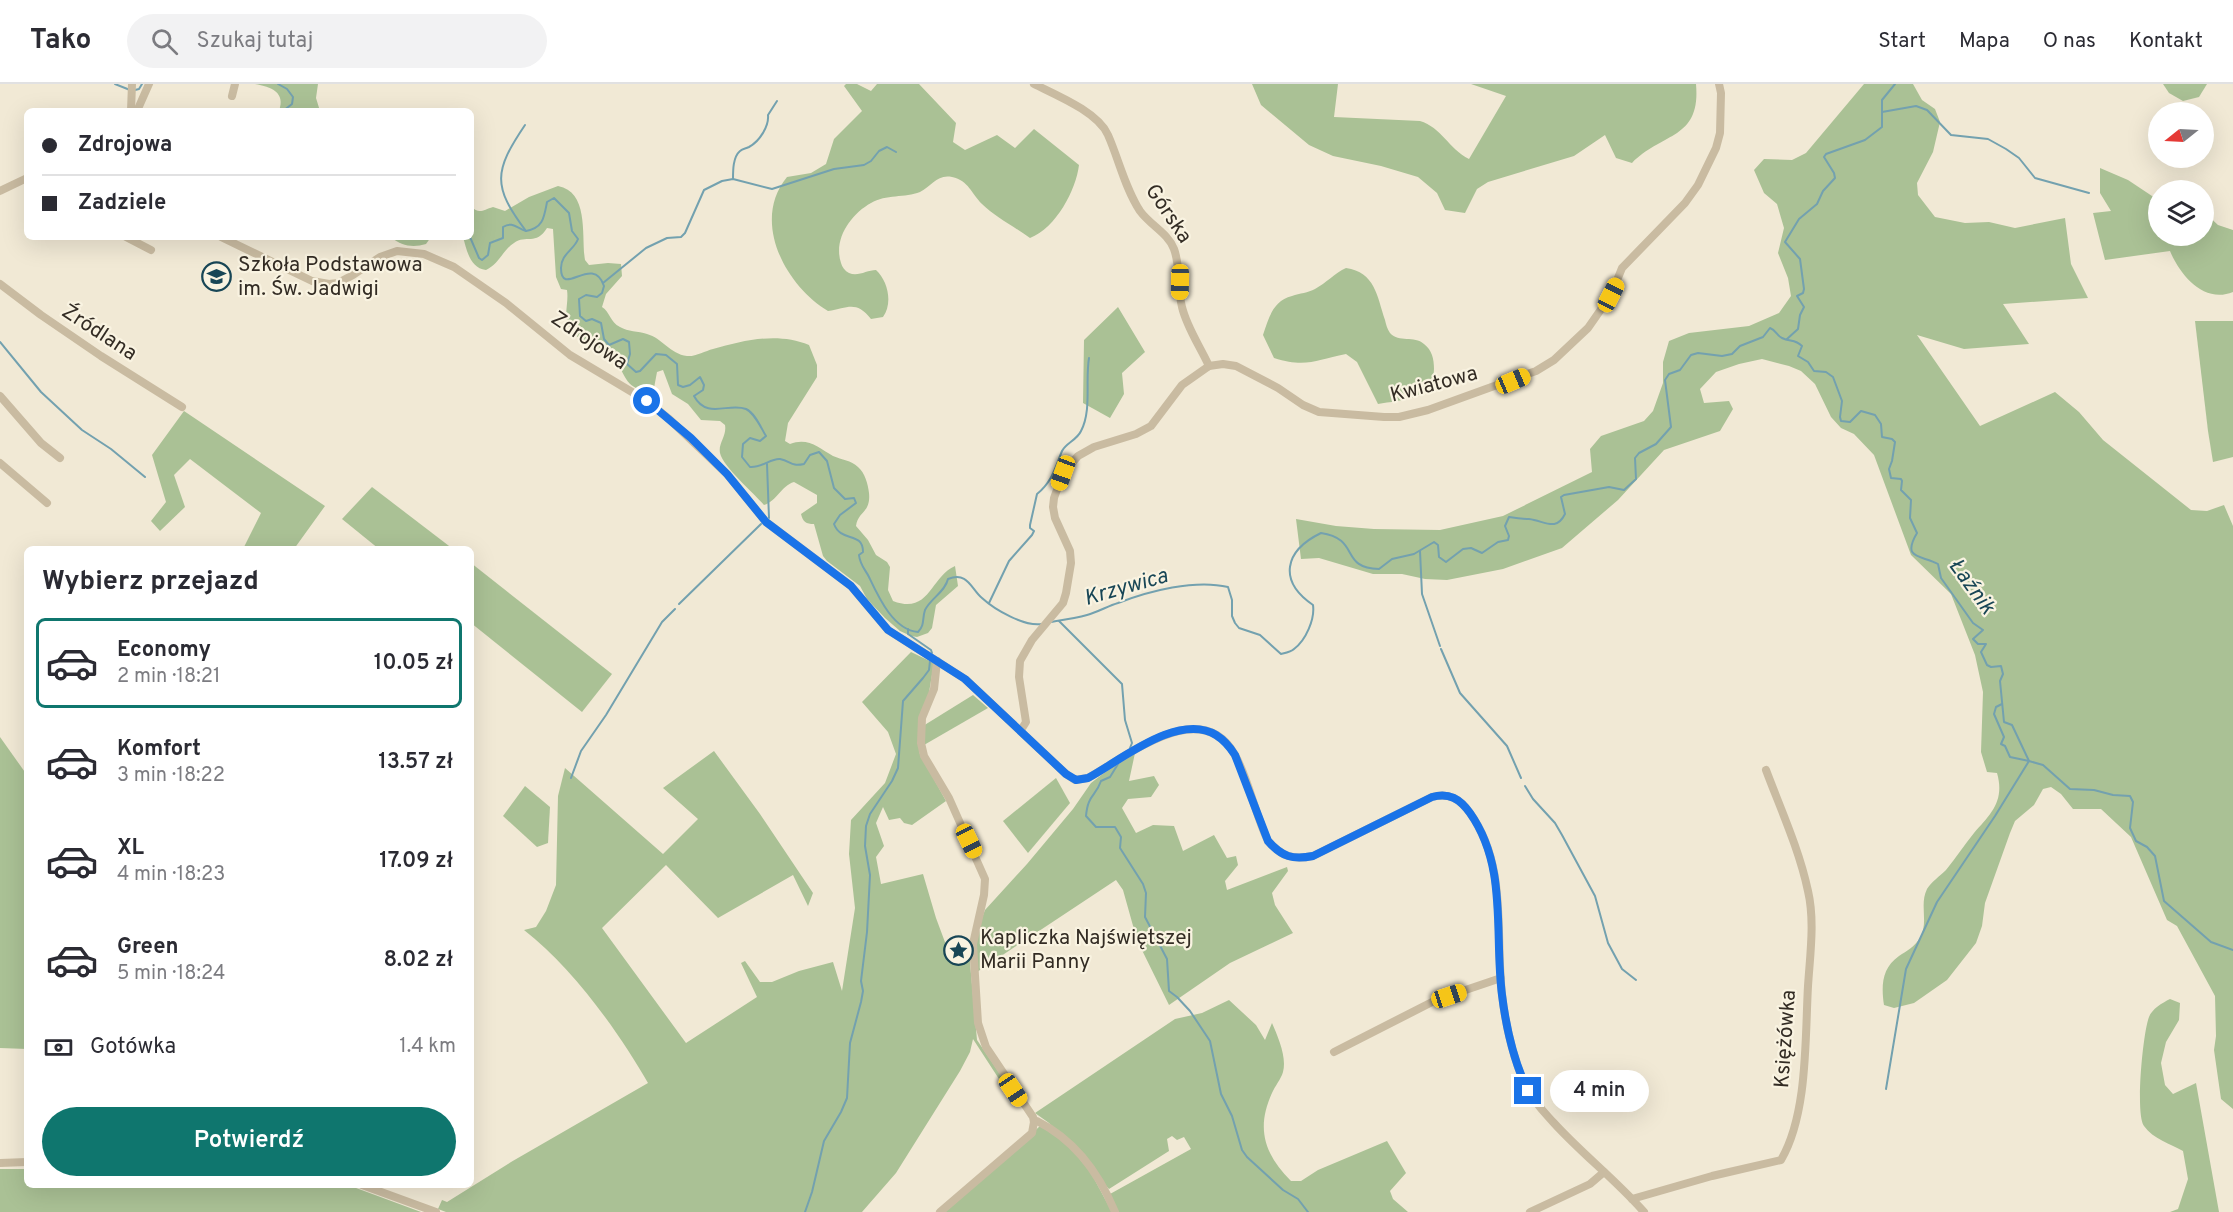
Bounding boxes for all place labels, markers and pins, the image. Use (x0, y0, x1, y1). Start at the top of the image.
place label: Szkoła Podstawowa im. Św. Jadwigi (238, 252, 422, 303)
school or university icon: Szkoła Podstawowa im. Św. Jadwigi (201, 261, 233, 293)
place label: Kapliczka Najświętszej Marii Panny (980, 925, 1192, 976)
place icon: Kapliczka Najświętszej Marii Panny (943, 934, 975, 966)

